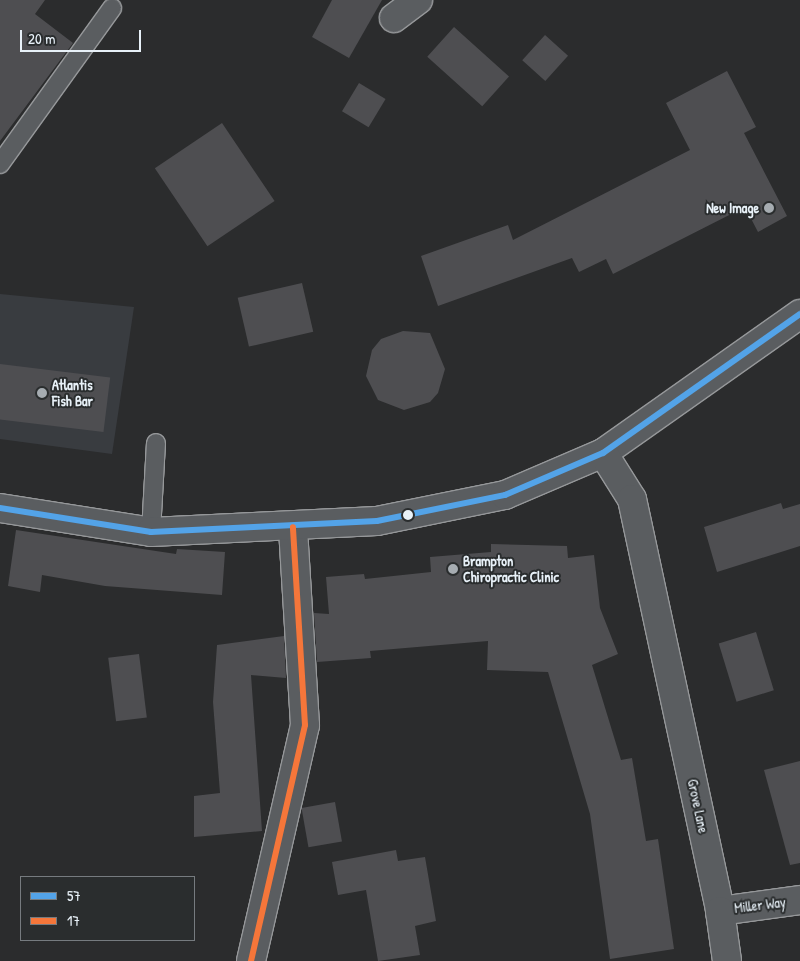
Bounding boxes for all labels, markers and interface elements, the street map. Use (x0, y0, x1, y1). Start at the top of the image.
scale bar (22, 20, 144, 52)
text: 20 m (28, 28, 55, 49)
place label: New Image (706, 200, 759, 216)
marker: New Image (763, 202, 775, 214)
place label: Atlantis Fish Bar (52, 377, 93, 410)
marker: Atlantis Fish Bar (36, 387, 48, 399)
unlabelled marker (403, 510, 413, 520)
place label: Brampton Chiropractic Clinic (463, 553, 559, 586)
marker: Brampton Chiropractic Clinic (447, 563, 459, 575)
street label: Grove Lane (684, 777, 712, 835)
legend (20, 876, 195, 941)
text: 57 (67, 885, 81, 906)
street label: Miller Way (733, 894, 787, 916)
text: 17 (67, 910, 80, 931)

